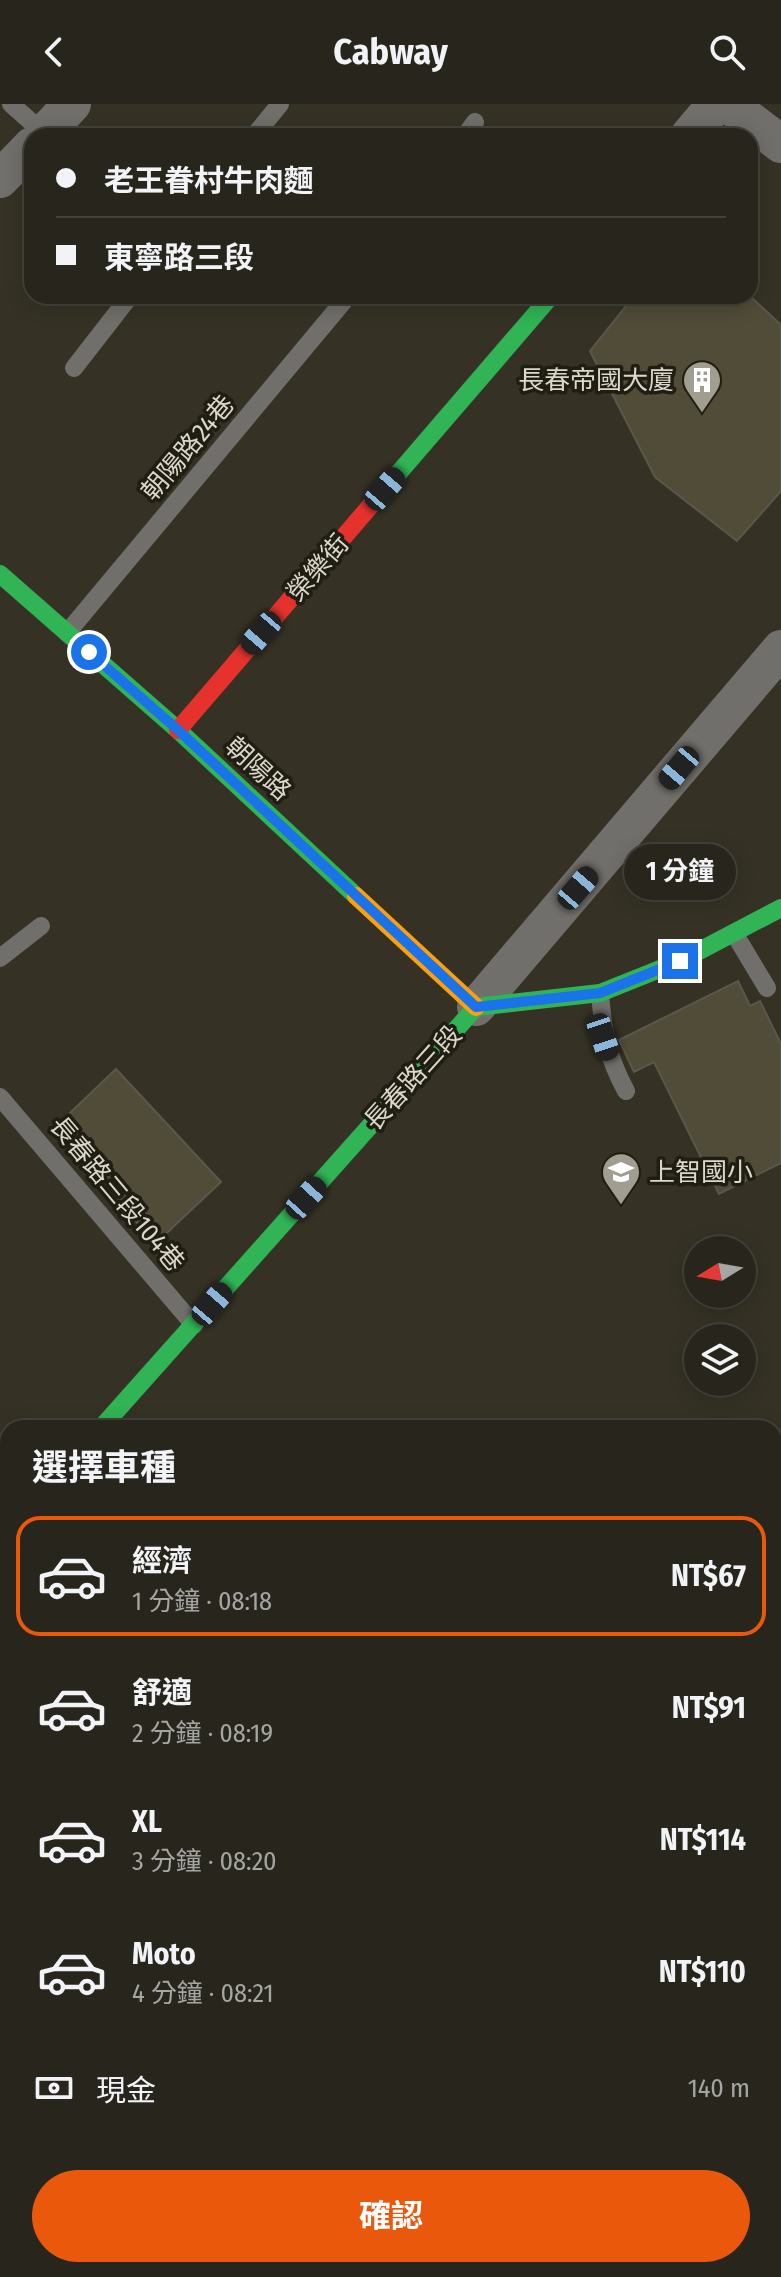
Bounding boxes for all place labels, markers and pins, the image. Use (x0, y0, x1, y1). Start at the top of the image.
building icon: 長春帝國大廈 (681, 359, 723, 414)
place label: 長春帝國大廈 (518, 365, 674, 396)
school or university icon: 上智國小 (600, 1151, 642, 1206)
place label: 上智國小 (649, 1157, 753, 1188)

